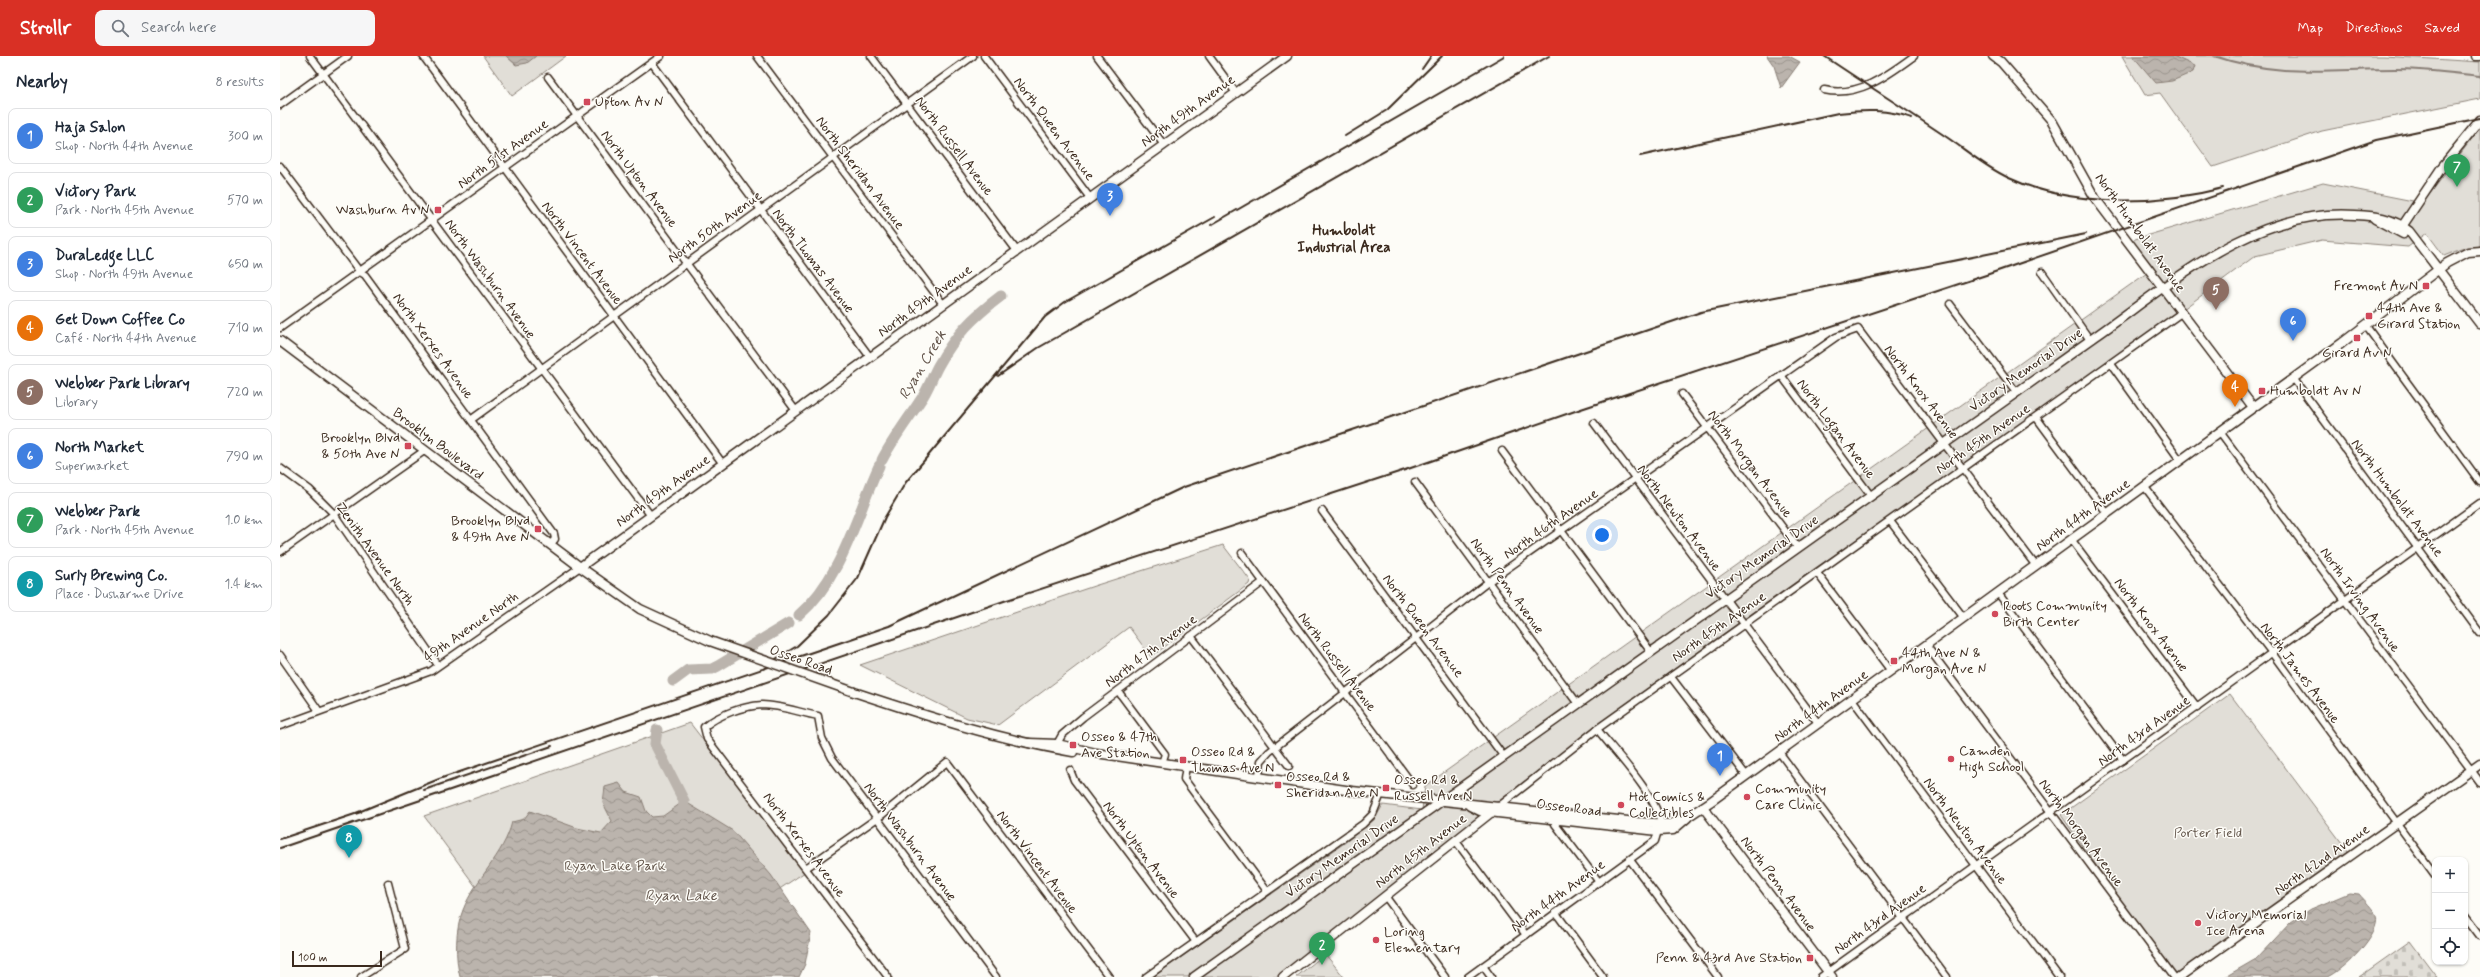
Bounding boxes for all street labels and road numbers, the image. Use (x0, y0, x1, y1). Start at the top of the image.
street label: North 49th Avenue (1137, 71, 1239, 151)
street label: North Queen Avenue (1009, 74, 1099, 184)
street label: North Russell Avenue (911, 93, 998, 200)
street label: North Sheridan Avenue (811, 113, 909, 233)
street label: North 51st Avenue (454, 115, 552, 193)
street label: North Upton Avenue (596, 127, 682, 232)
street label: North Humboldt Avenue (2091, 170, 2189, 296)
street label: North 50th Avenue (664, 187, 766, 267)
street label: North Vincent Avenue (537, 198, 627, 309)
street label: North Thomas Avenue (768, 205, 858, 317)
street label: North Washburn Avenue (440, 216, 540, 342)
street label: North 49th Avenue (874, 261, 976, 341)
street label: North Xerxes Avenue (389, 289, 478, 403)
street label: Victory Memorial Drive (1966, 324, 2086, 416)
street label: North Knox Avenue (1880, 342, 1962, 442)
street label: North Logan Avenue (1791, 375, 1880, 484)
street label: North 45th Avenue (1932, 400, 2034, 478)
street label: Brooklyn Boulevard (389, 404, 487, 484)
street label: North Morgan Avenue (1703, 407, 1797, 522)
street label: North Humboldt Avenue (2347, 435, 2447, 561)
street label: North 49th Avenue (612, 451, 714, 531)
street label: North Newton Avenue (1633, 461, 1725, 575)
street label: North 44th Avenue (2032, 475, 2134, 555)
street label: North 46th Avenue (1500, 485, 1602, 563)
street label: Zenith Avenue North (331, 499, 419, 609)
street label: Victory Memorial Drive (1702, 511, 1822, 603)
street label: North Penn Avenue (1466, 534, 1548, 638)
street label: North Irving Avenue (2316, 544, 2404, 656)
street label: North Queen Avenue (1378, 571, 1468, 681)
street label: North Knox Avenue (2110, 575, 2192, 675)
street label: 49th Avenue North (420, 587, 522, 666)
street label: North 45th Avenue (1668, 588, 1770, 666)
street label: North Russell Avenue (1294, 609, 1381, 716)
street label: North 47th Avenue (1101, 610, 1201, 692)
street label: North James Avenue (2256, 619, 2344, 727)
street label: Osseo Road (767, 641, 835, 679)
street label: North 44th Avenue (1770, 666, 1872, 746)
street label: North 43rd Avenue (2094, 691, 2194, 771)
street label: North Newton Avenue (1919, 774, 2011, 888)
street label: North Morgan Avenue (2034, 776, 2128, 891)
street label: North Washburn Avenue (860, 779, 960, 905)
street label: North Xerxes Avenue (759, 789, 850, 901)
street label: Osseo Road (1535, 795, 1603, 821)
street label: North Upton Avenue (1098, 798, 1184, 903)
street label: North Vincent Avenue (992, 807, 1082, 918)
street label: Victory Memorial Drive (1282, 810, 1402, 902)
street label: North 45th Avenue (1372, 810, 1470, 892)
street label: North 42nd Avenue (2271, 820, 2373, 900)
street label: North Penn Avenue (1736, 833, 1820, 935)
street label: North 44th Avenue (1507, 856, 1609, 936)
street label: North 43rd Avenue (1830, 879, 1930, 959)

